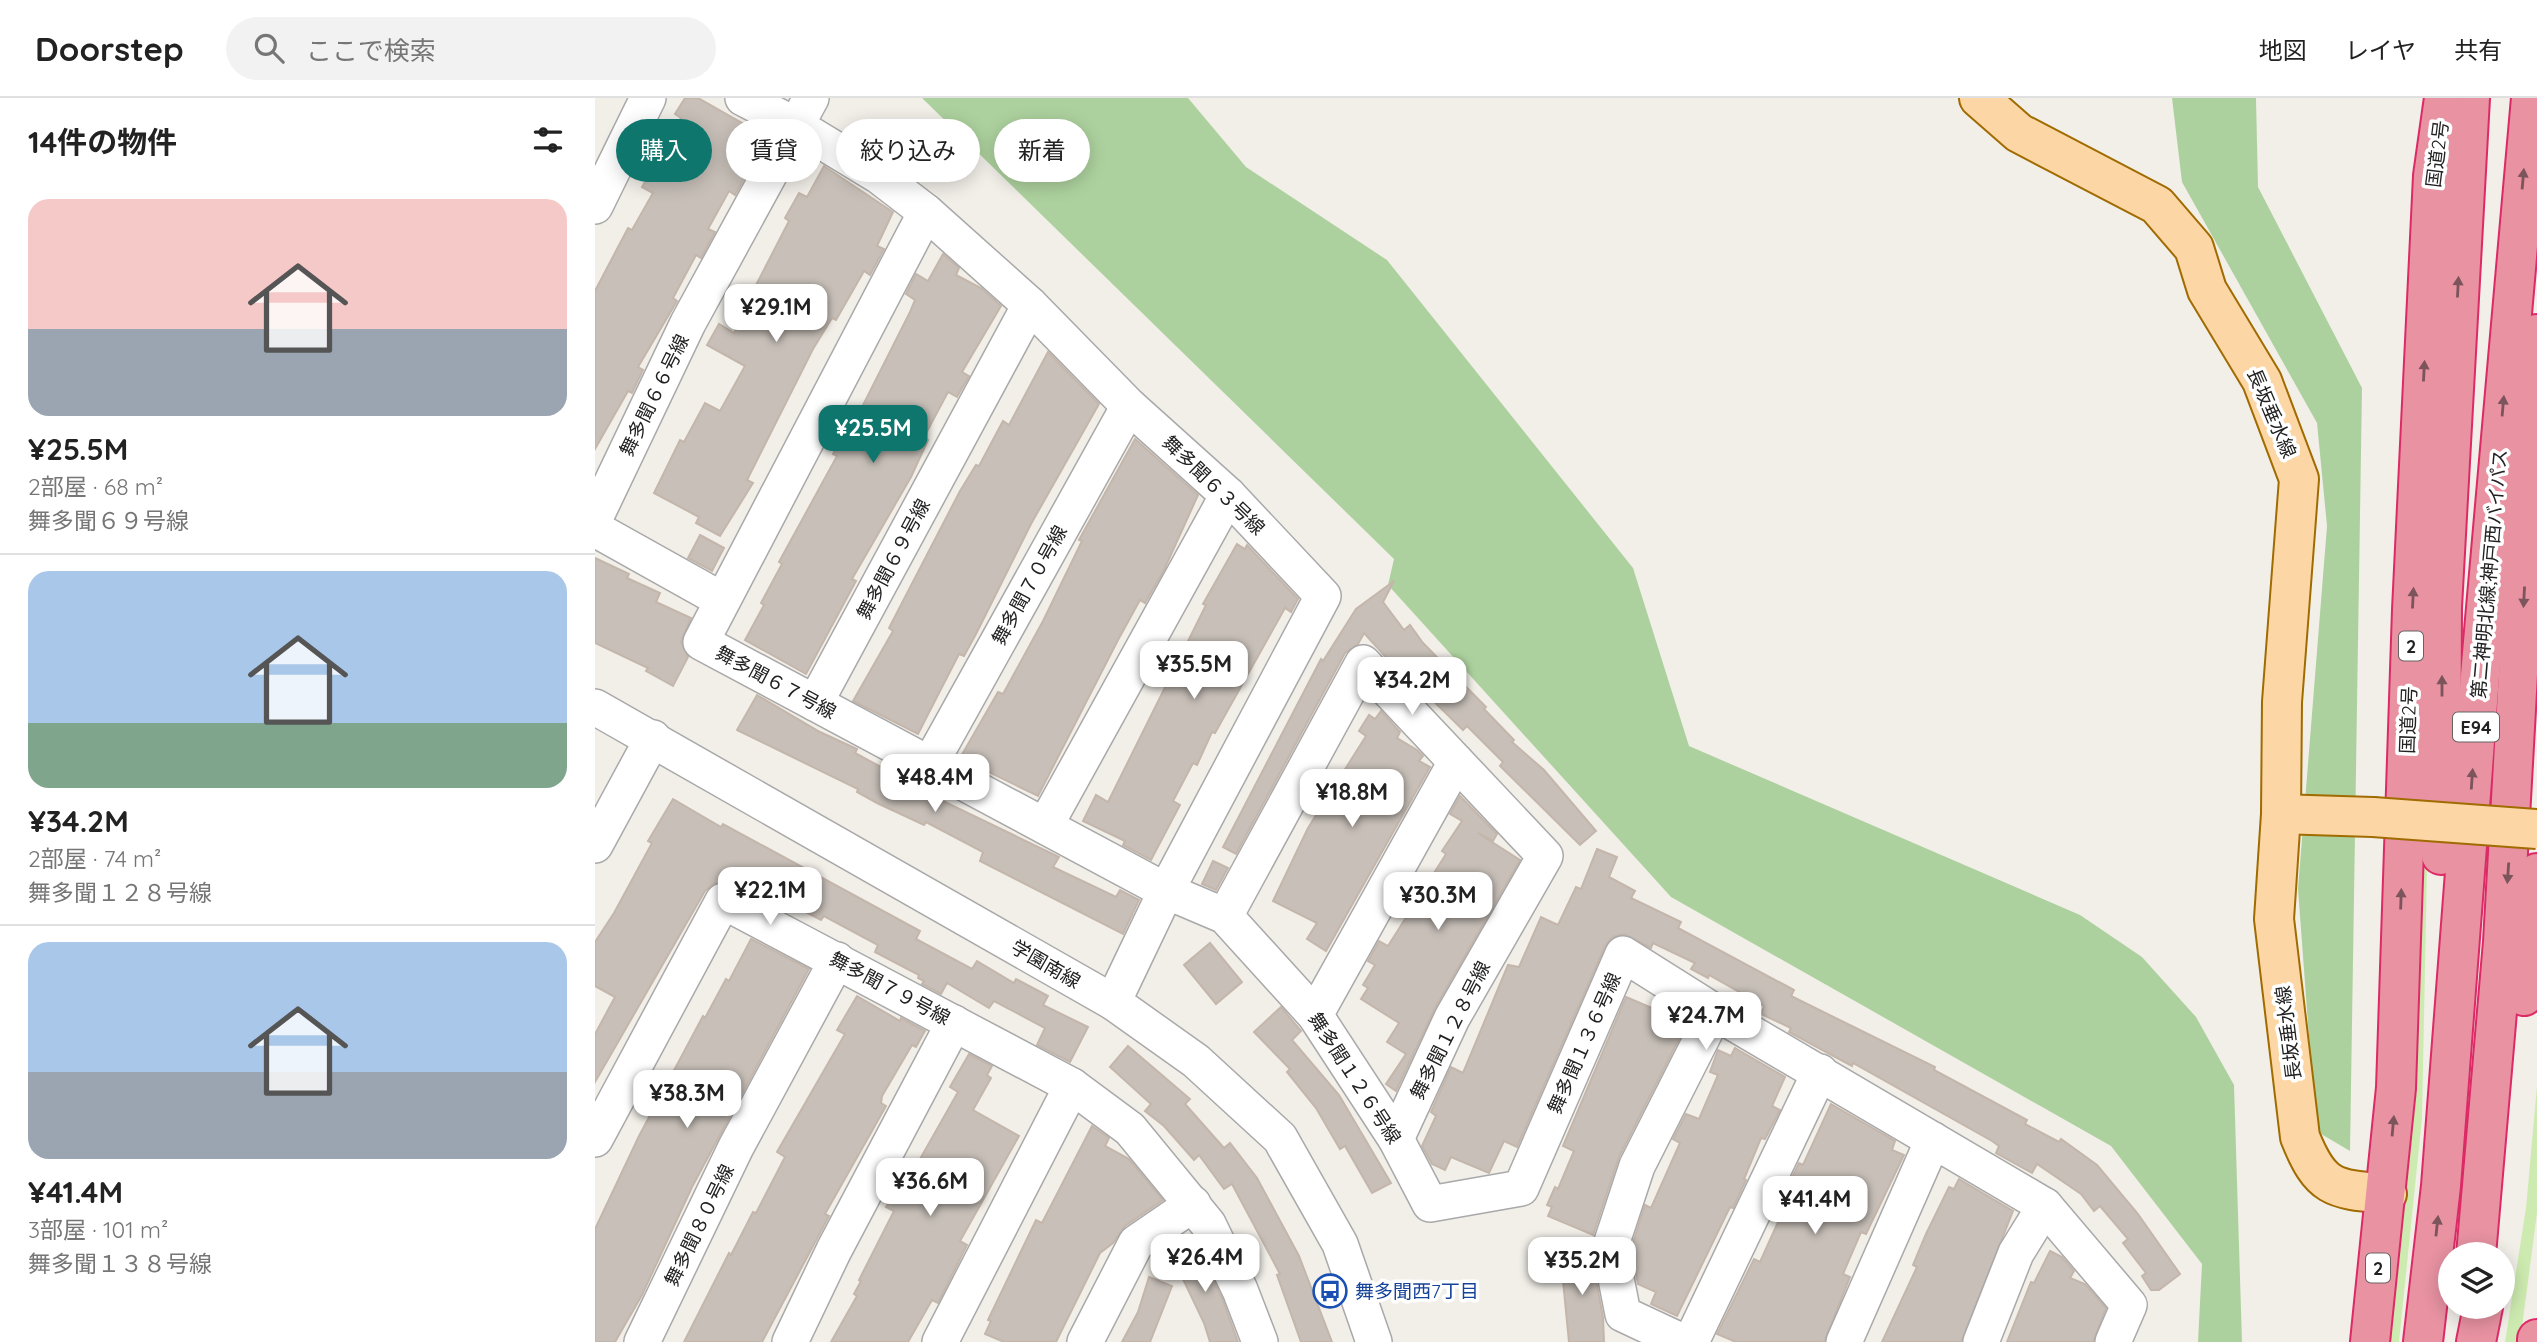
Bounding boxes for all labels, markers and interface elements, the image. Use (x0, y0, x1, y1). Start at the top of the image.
search box (226, 17, 716, 80)
text: Doorstep (35, 28, 184, 69)
icon: search (250, 29, 288, 67)
text: ここで検索 (306, 34, 436, 67)
text: 地図 (2259, 35, 2307, 65)
text: レイヤ (2345, 35, 2416, 65)
text: 共有 (2454, 35, 2502, 65)
chip: 購入 (616, 119, 712, 182)
chip: 賃貸 (726, 119, 822, 182)
chip: 絞り込み (836, 119, 980, 182)
chip: 新着 (994, 119, 1090, 182)
street label: 国道2号 (2421, 119, 2453, 189)
icon: filters (529, 121, 567, 159)
text: 14件の物件 (28, 123, 177, 161)
one-way arrow (2518, 168, 2529, 190)
icon: home (235, 245, 361, 371)
one-way arrow (2453, 276, 2464, 298)
pin: ¥29.1M (719, 285, 833, 344)
text: ¥29.1M (740, 292, 812, 321)
street label: 舞多聞６６号線 (614, 330, 694, 460)
one-way arrow (2418, 359, 2429, 381)
street label: 長坂垂水線 (2242, 365, 2302, 461)
one-way arrow (2498, 395, 2509, 417)
pin: ¥25.5M (816, 406, 930, 465)
text: ¥25.5M (835, 413, 911, 442)
text: ¥25.5M (28, 430, 128, 468)
street label: 舞多聞６３号線 (1158, 430, 1270, 540)
street label: 第二神明北線;神戸西バイパス (2466, 448, 2512, 700)
text: 2部屋 · 68 m² (28, 472, 163, 501)
street label: 舞多聞６９号線 (851, 495, 935, 623)
text: 舞多聞６９号線 (28, 506, 189, 535)
street label: 舞多聞７０号線 (986, 521, 1072, 649)
one-way arrow (2407, 587, 2418, 609)
one-way arrow (2518, 587, 2529, 609)
icon: home (235, 617, 361, 743)
road number: 2 (2399, 632, 2423, 660)
street label: 舞多聞６７号線 (712, 640, 840, 724)
pin: ¥35.5M (1137, 642, 1251, 701)
text: ¥35.5M (1156, 649, 1232, 678)
pin: ¥34.2M (1355, 658, 1469, 717)
text: ¥34.2M (1373, 665, 1451, 694)
one-way arrow (2436, 675, 2448, 697)
street label: 国道2号 (2395, 686, 2421, 754)
road number: E94 (2453, 712, 2499, 742)
pin: ¥48.4M (878, 754, 992, 814)
text: ¥48.4M (896, 762, 974, 791)
one-way arrow (2467, 768, 2478, 790)
pin: ¥18.8M (1295, 770, 1409, 829)
text: ¥18.8M (1316, 777, 1388, 806)
text: ¥34.2M (28, 802, 129, 840)
text: 2部屋 · 74 m² (28, 844, 161, 873)
one-way arrow (2502, 863, 2513, 885)
pin: ¥22.1M (713, 868, 827, 927)
pin: ¥30.3M (1381, 872, 1495, 932)
text: ¥22.1M (734, 875, 806, 904)
text: 舞多聞１２８号線 (28, 878, 212, 907)
text: ¥30.3M (1399, 880, 1477, 909)
one-way arrow (2395, 887, 2407, 909)
street label: 学園南線 (1007, 935, 1085, 993)
street label: 舞多聞７９号線 (826, 946, 954, 1030)
street label: 舞多聞１２８号線 (1405, 957, 1495, 1103)
street label: 舞多聞１３６号線 (1542, 969, 1626, 1117)
street label: 長坂垂水線 (2270, 984, 2306, 1082)
icon: home (235, 988, 361, 1114)
pin: ¥24.7M (1649, 992, 1763, 1052)
text: ¥24.7M (1667, 1000, 1745, 1029)
street label: 舞多聞１２６号線 (1304, 1008, 1406, 1148)
pin: ¥38.3M (630, 1070, 744, 1130)
text: ¥38.3M (649, 1078, 725, 1107)
one-way arrow (2388, 1115, 2399, 1137)
pin: ¥36.6M (873, 1158, 987, 1218)
street label: 舞多聞８０号線 (659, 1160, 739, 1290)
text: ¥36.6M (892, 1166, 968, 1195)
text: ¥41.4M (28, 1173, 123, 1211)
pin: ¥41.4M (1758, 1176, 1872, 1236)
text: ¥41.4M (1779, 1184, 1851, 1213)
one-way arrow (2431, 1214, 2442, 1236)
text: 3部屋 · 101 m² (28, 1215, 168, 1244)
pin: ¥26.4M (1148, 1234, 1262, 1294)
pin: ¥35.2M (1525, 1238, 1639, 1297)
text: ¥26.4M (1167, 1242, 1243, 1271)
map controls (2438, 1242, 2515, 1319)
button: layers (2438, 1242, 2515, 1319)
text: ¥35.2M (1544, 1245, 1620, 1274)
text: 舞多聞１３８号線 (28, 1249, 212, 1278)
road number: 2 (2366, 1254, 2390, 1282)
bus stop icon: 舞多聞西7丁目 (1311, 1272, 1349, 1310)
place label: 舞多聞西7丁目 (1355, 1279, 1479, 1303)

